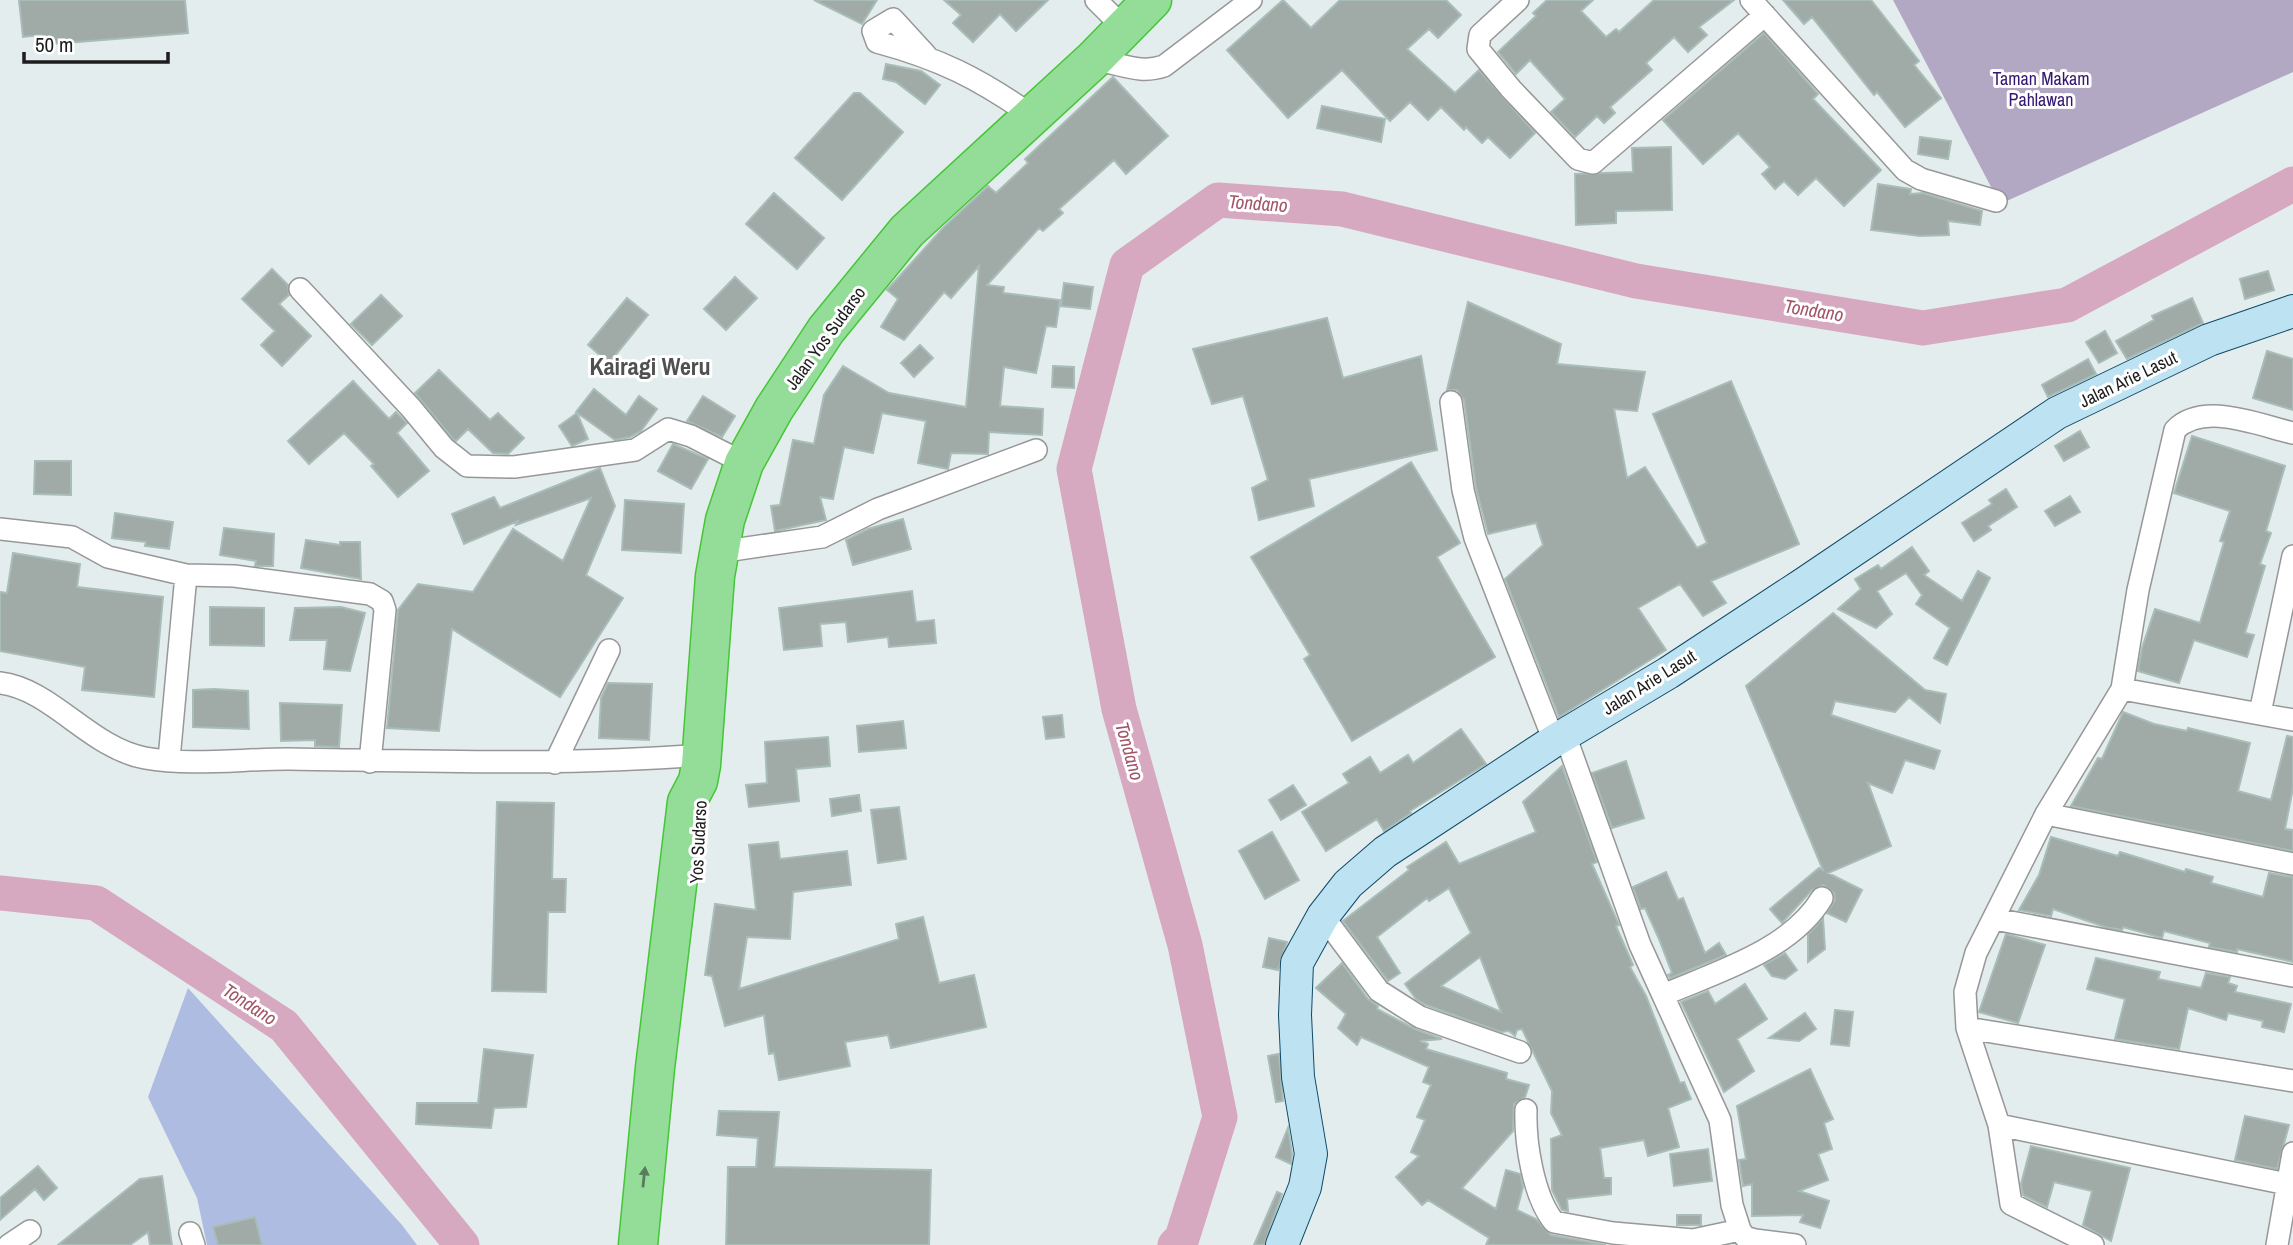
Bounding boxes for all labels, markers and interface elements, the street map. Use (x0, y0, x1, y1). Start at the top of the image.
scale bar (24, 21, 168, 65)
text: 50 m (35, 30, 73, 59)
park label: Taman Makam Pahlawan (1992, 66, 2090, 112)
water label: Tondano (1227, 188, 1289, 218)
street label: Jalan Yos Sudarso (779, 281, 871, 395)
water label: Tondano (1783, 293, 1846, 328)
street label: Jalan Arie Lasut (2075, 345, 2181, 413)
district label: Kairagi Weru (589, 350, 711, 382)
street label: Jalan Arie Lasut (1597, 643, 1701, 721)
water label: Tondano (1109, 719, 1151, 783)
street label: Yos Sudarso (683, 800, 713, 884)
water label: Tondano (218, 977, 282, 1031)
one-way arrow (639, 1166, 650, 1188)

